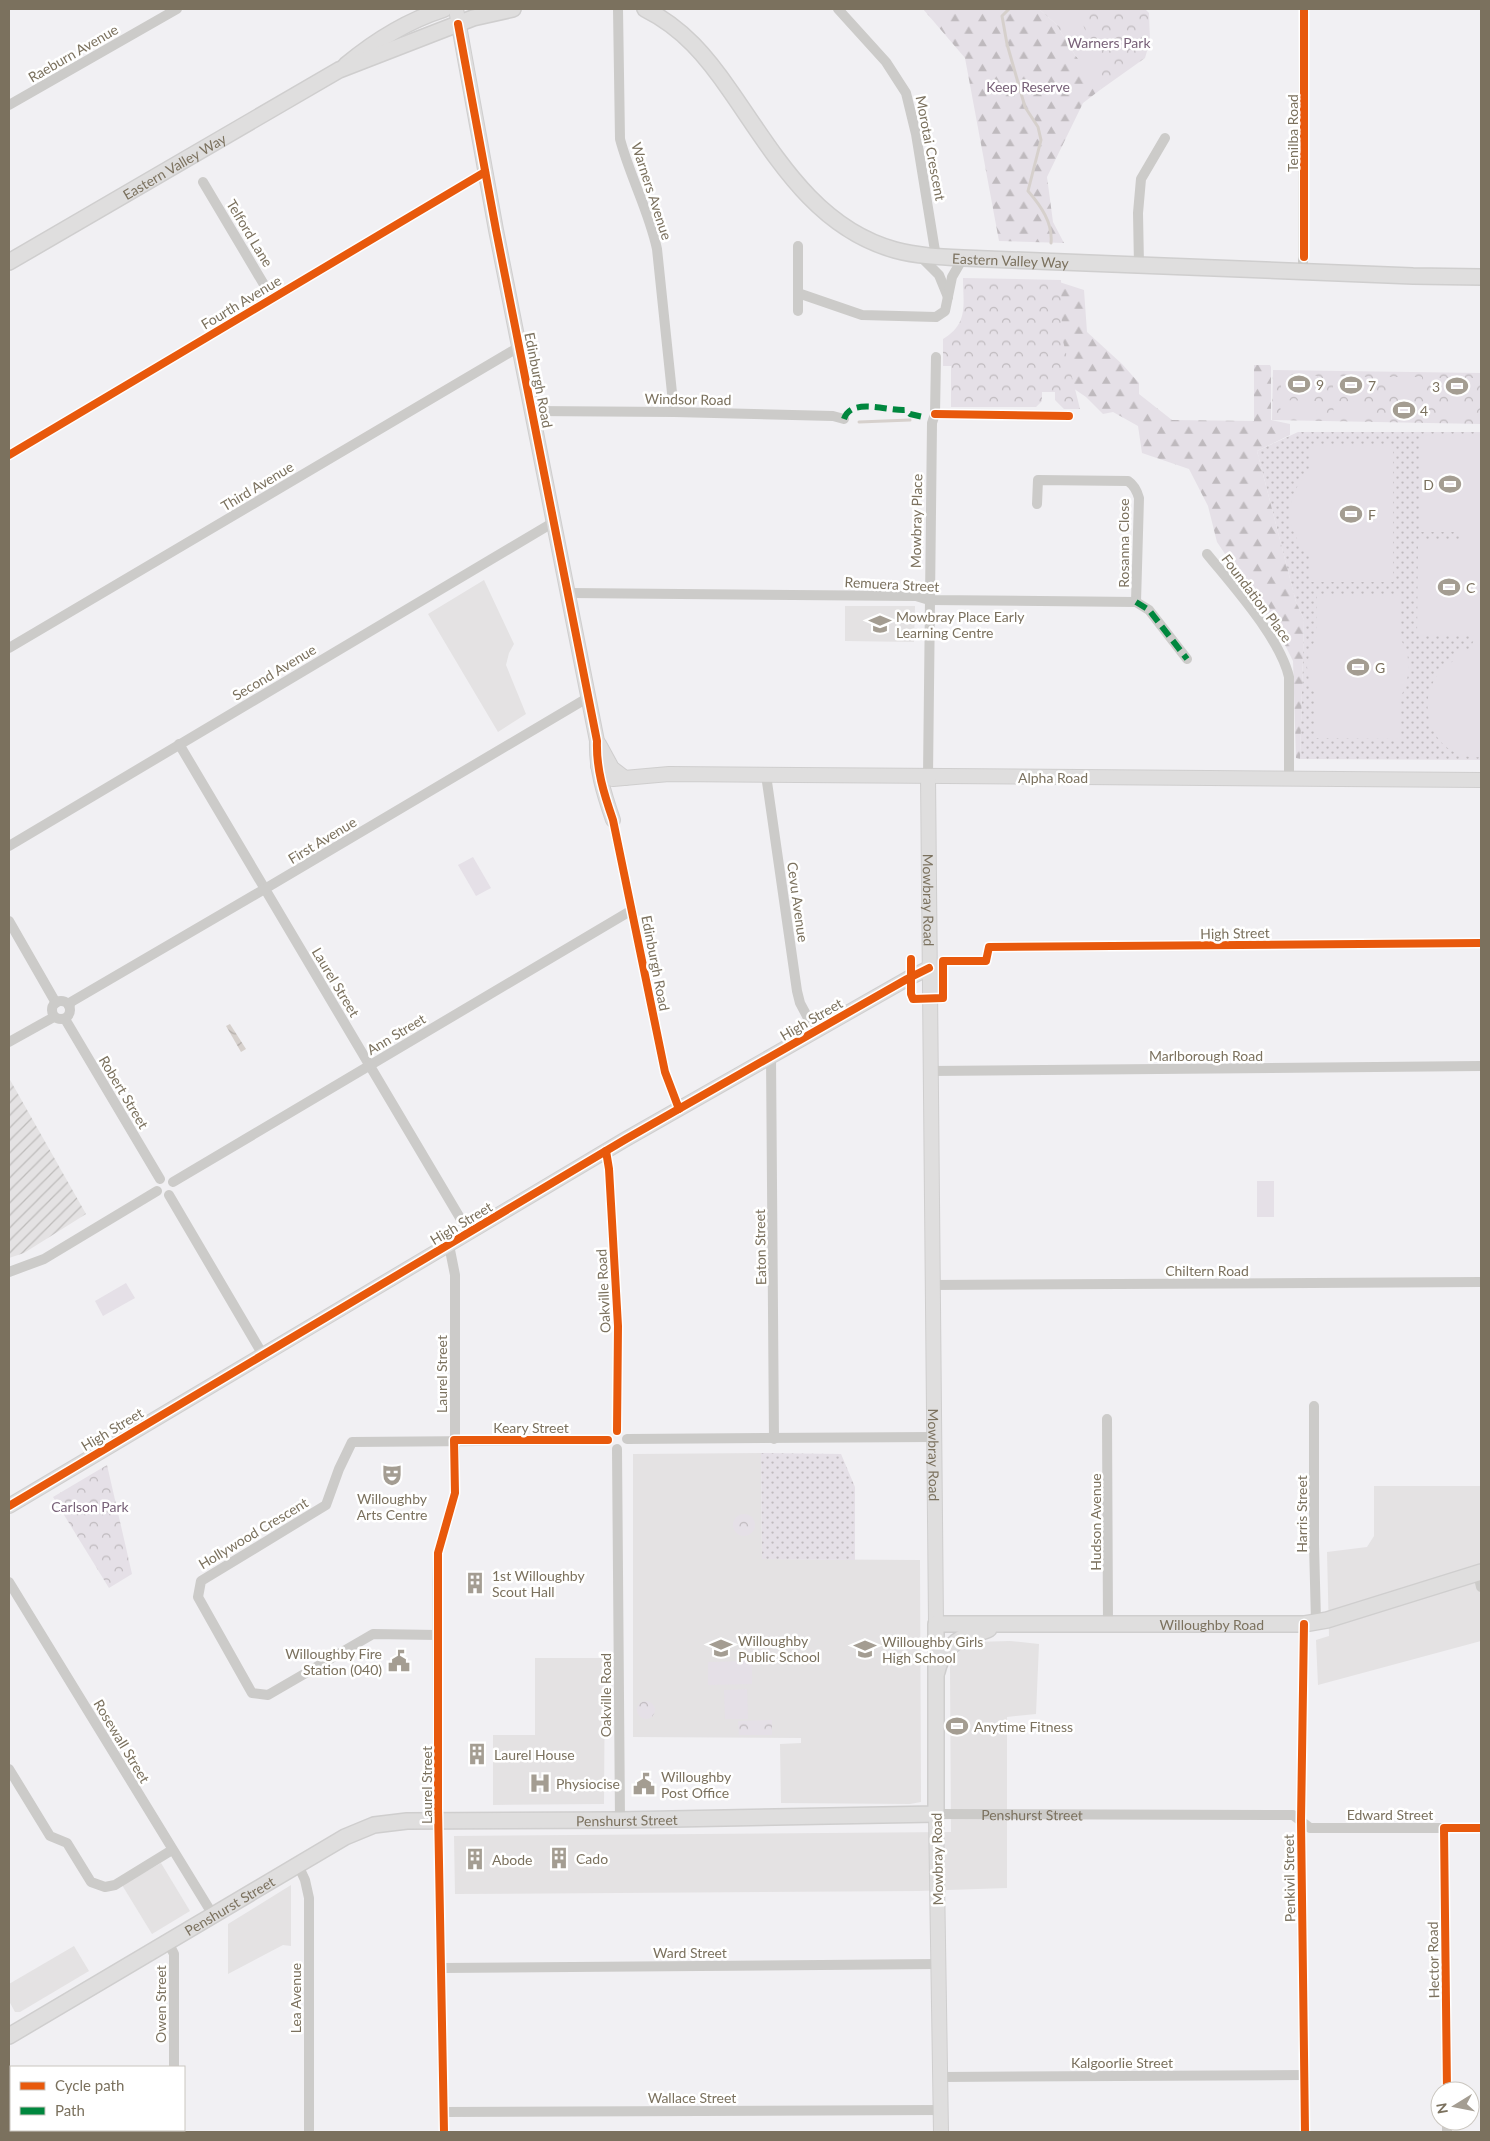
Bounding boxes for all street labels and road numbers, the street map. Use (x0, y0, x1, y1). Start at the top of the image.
street label: Raeburn Avenue (25, 20, 121, 86)
street label: Morotai Crescent (912, 94, 950, 202)
street label: Tenilba Road (1284, 94, 1301, 172)
street label: Eastern Valley Way (119, 129, 229, 203)
street label: Warners Avenue (628, 140, 676, 242)
street label: Telford Lane (223, 196, 277, 270)
street label: Eastern Valley Way (952, 249, 1070, 271)
street label: Fourth Avenue (198, 271, 284, 333)
street label: Edinburgh Road (521, 331, 557, 429)
street label: Windsor Road (644, 390, 732, 408)
street label: Third Avenue (218, 458, 296, 514)
street label: Mowbray Place (907, 474, 925, 568)
street label: Rosanna Close (1115, 498, 1132, 588)
street label: Foundation Place (1218, 551, 1296, 645)
street label: Remuera Street (844, 573, 940, 595)
street label: Second Avenue (229, 640, 319, 704)
street label: Alpha Road (1018, 769, 1088, 786)
street label: First Avenue (285, 813, 359, 867)
street label: Mowbray Road (920, 854, 938, 946)
street label: Cevu Avenue (784, 861, 812, 943)
street label: Edinburgh Road (638, 914, 674, 1012)
street label: High Street (1200, 924, 1270, 942)
street label: Laurel Street (309, 944, 363, 1020)
street label: High Street (777, 994, 845, 1044)
street label: Ann Street (364, 1010, 428, 1058)
street label: Marlborough Road (1149, 1047, 1263, 1064)
street label: Robert Street (96, 1052, 152, 1132)
street label: High Street (427, 1198, 495, 1248)
street label: Eaton Street (751, 1209, 769, 1285)
street label: Oakville Road (592, 1248, 614, 1334)
street label: Chiltern Road (1165, 1262, 1249, 1279)
street label: Laurel Street (433, 1335, 450, 1413)
street label: High Street (78, 1404, 146, 1454)
street label: Mowbray Road (925, 1408, 943, 1501)
street label: Keary Street (493, 1419, 569, 1436)
street label: Hudson Avenue (1087, 1473, 1104, 1571)
street label: Harris Street (1293, 1475, 1310, 1553)
street label: Hollywood Crescent (195, 1494, 311, 1572)
street label: Willoughby Road (1160, 1616, 1264, 1633)
street label: Oakville Road (597, 1653, 614, 1737)
street label: Rosewall Street (90, 1696, 154, 1786)
street label: Laurel Street (418, 1746, 435, 1824)
street label: Penshurst Street (981, 1806, 1083, 1823)
street label: Edward Street (1347, 1806, 1433, 1823)
street label: Penshurst Street (576, 1810, 678, 1829)
street label: Mowbray Road (928, 1812, 946, 1906)
street label: Penkivil Street (1280, 1834, 1298, 1922)
street label: Penshurst Street (181, 1872, 277, 1939)
street label: Hector Road (1424, 1921, 1442, 1999)
street label: Ward Street (653, 1944, 727, 1961)
street label: Lea Avenue (287, 1963, 304, 2033)
street label: Owen Street (152, 1965, 169, 2043)
street label: Kalgoorlie Street (1071, 2054, 1173, 2071)
street label: Wallace Street (648, 2089, 736, 2106)

